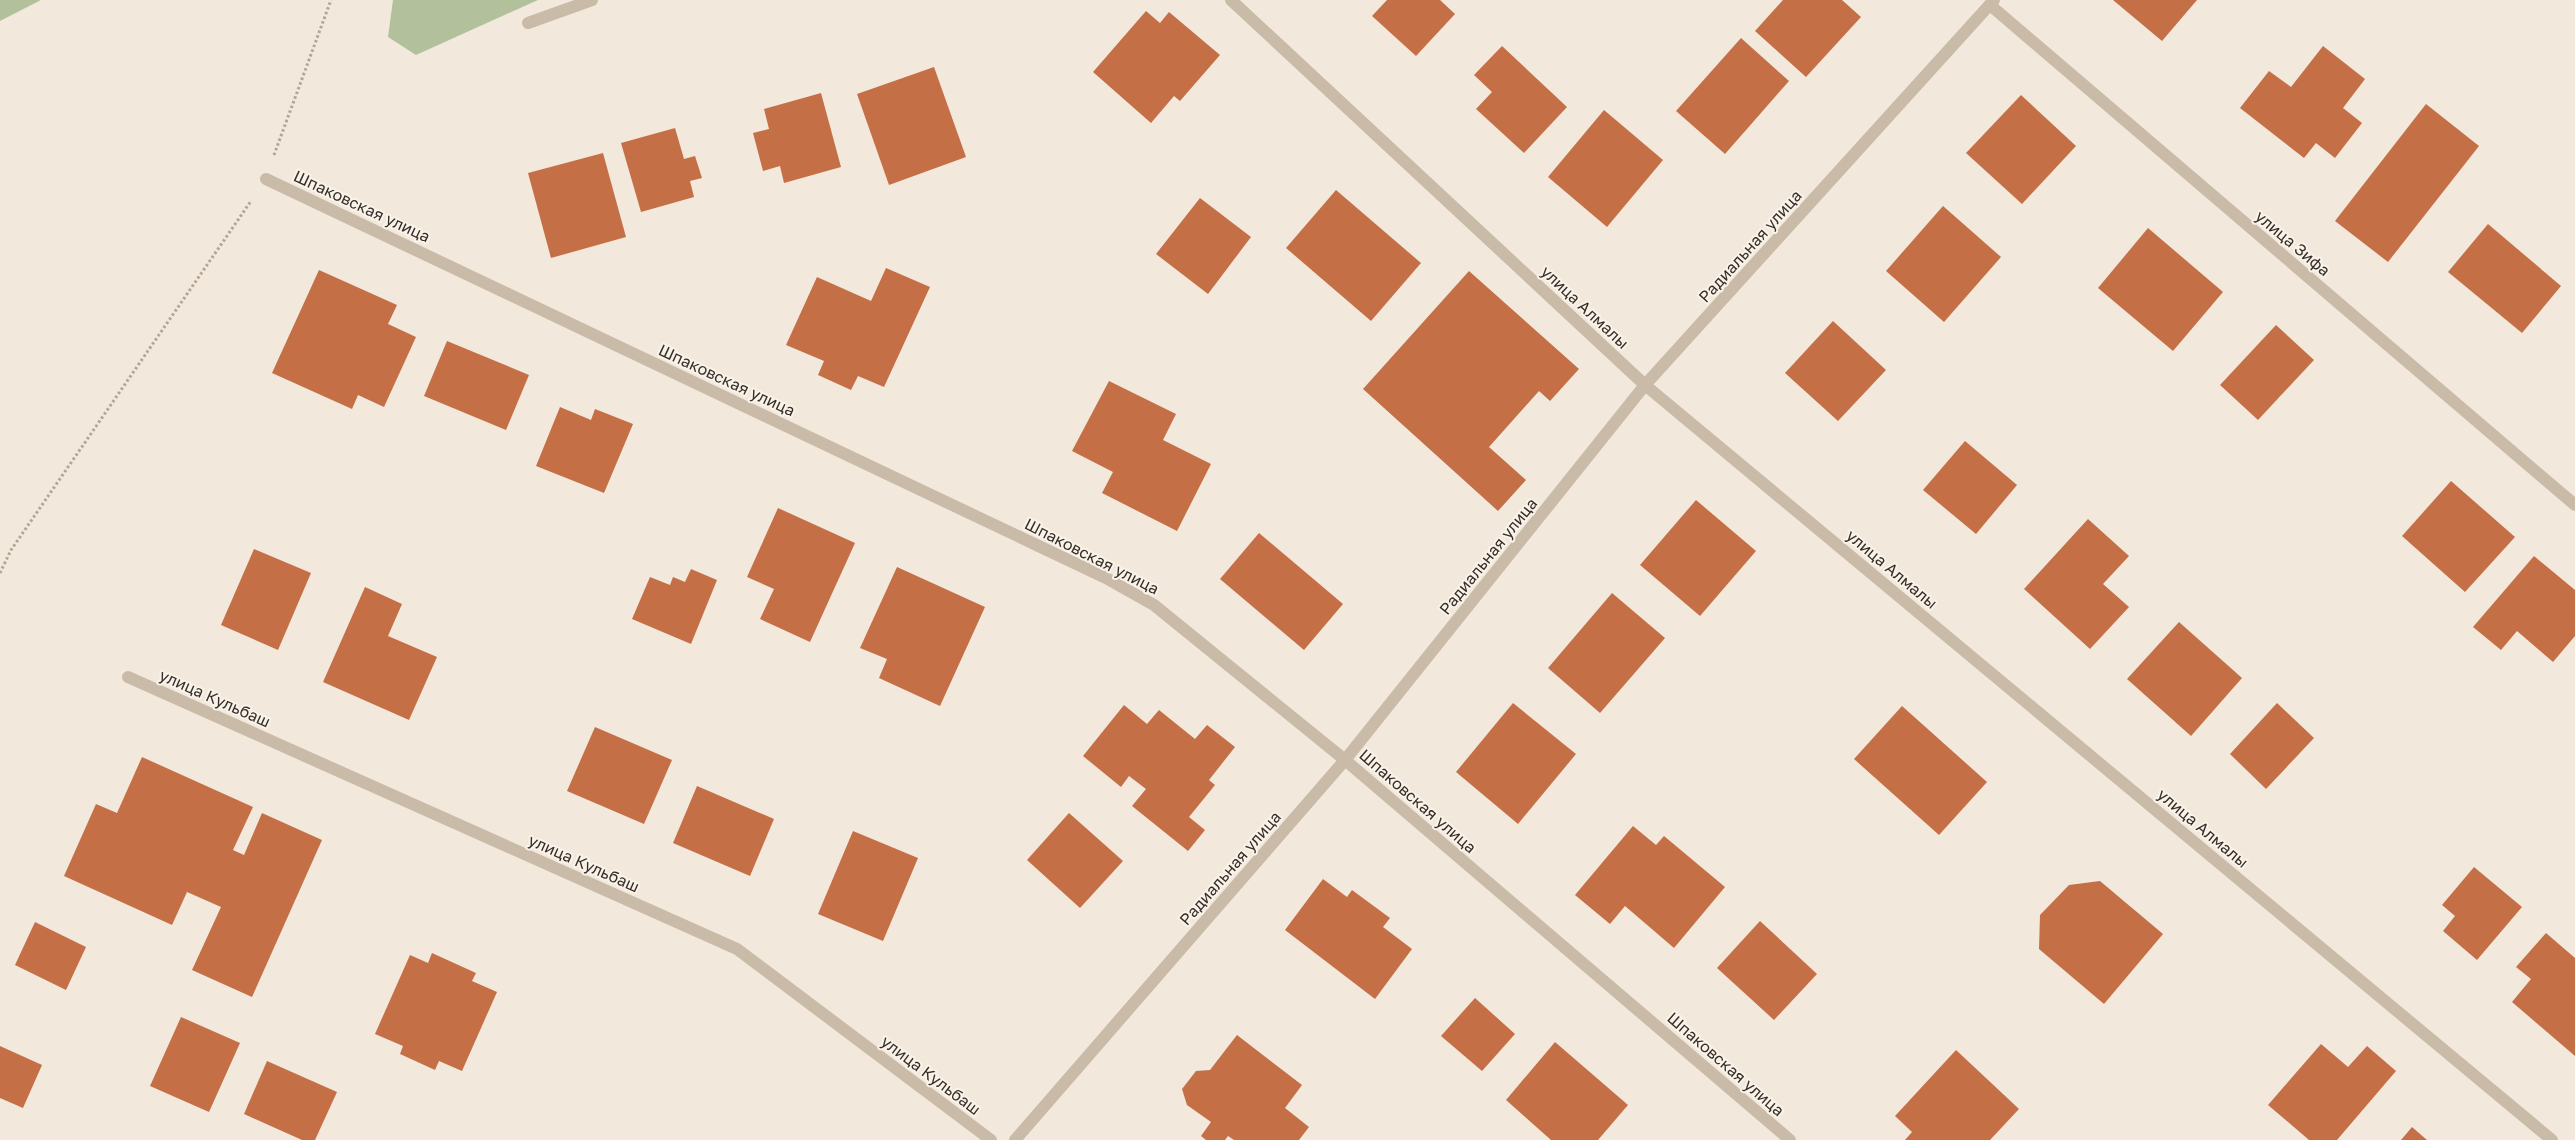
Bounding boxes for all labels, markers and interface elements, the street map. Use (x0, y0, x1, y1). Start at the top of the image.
street label: Шпаковская улица (290, 166, 434, 246)
street label: Радиальная улица (1694, 186, 1806, 306)
street label: улица Зифа (2251, 206, 2335, 280)
street label: улица Алмалы (1537, 261, 1633, 353)
street label: Шпаковская улица (655, 340, 799, 420)
street label: Радиальная улица (1435, 494, 1541, 618)
street label: Шпаковская улица (1021, 513, 1163, 599)
street label: улица Алмалы (1842, 525, 1942, 613)
street label: улица Кульбаш (156, 665, 274, 731)
street label: Шпаковская улица (1355, 745, 1481, 857)
street label: улица Алмалы (2153, 784, 2253, 872)
street label: Радиальная улица (1175, 807, 1285, 929)
street label: улица Кульбаш (525, 830, 643, 896)
street label: Шпаковская улица (1663, 1008, 1789, 1120)
street label: улица Кульбаш (877, 1031, 985, 1119)

